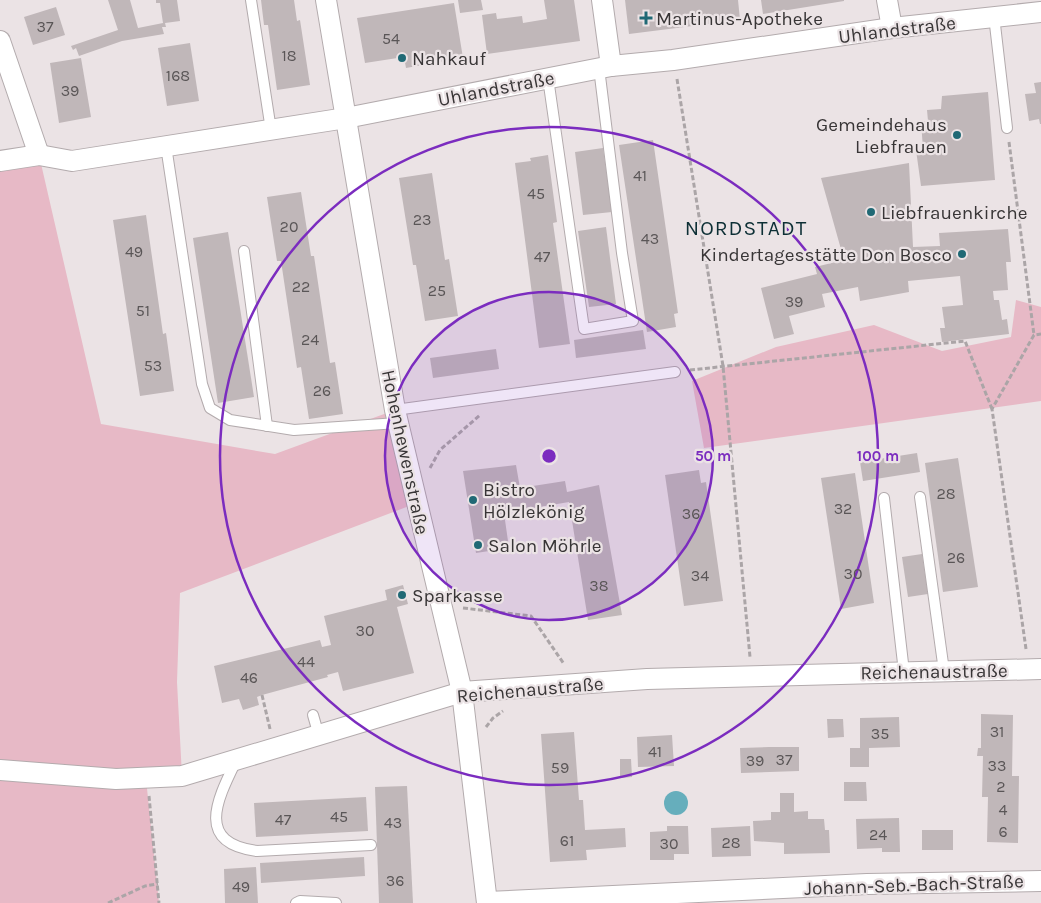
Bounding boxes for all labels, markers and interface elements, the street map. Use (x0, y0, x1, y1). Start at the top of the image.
place label: Martinus-Apotheke (656, 8, 823, 30)
marker: Martinus-Apotheke (640, 12, 652, 24)
street label: Uhlandstraße (837, 12, 957, 48)
house number: 37 (37, 17, 54, 36)
house number: 54 (382, 29, 400, 48)
house number: 18 (281, 46, 297, 65)
place label: Nahkauf (412, 48, 487, 70)
marker: Nahkauf (396, 52, 408, 64)
house number: 168 (166, 66, 190, 85)
street label: Uhlandstraße (436, 67, 556, 111)
house number: 39 (61, 81, 79, 100)
place label: Gemeindehaus Liebfrauen (816, 114, 947, 158)
marker: Gemeindehaus Liebfrauen (951, 129, 963, 141)
house number: 41 (633, 166, 647, 185)
house number: 45 (527, 184, 545, 203)
place label: Liebfrauenkirche (881, 202, 1027, 224)
marker: Liebfrauenkirche (865, 206, 877, 218)
house number: 23 (413, 210, 431, 229)
district label: NORDSTADT (685, 216, 807, 240)
house number: 20 (280, 217, 298, 236)
house number: 43 (641, 229, 659, 248)
house number: 49 (125, 242, 143, 261)
place label: Kindertagesstätte Don Bosco (700, 244, 952, 266)
house number: 47 (534, 247, 551, 266)
marker: Kindertagesstätte Don Bosco (956, 248, 968, 260)
house number: 22 (292, 277, 310, 296)
house number: 25 (428, 281, 446, 300)
house number: 39 (785, 292, 803, 311)
house number: 51 (136, 301, 150, 320)
house number: 24 (301, 330, 319, 349)
house number: 53 (144, 356, 162, 375)
street label: Hohenhewenstraße (377, 368, 433, 537)
house number: 26 (313, 381, 331, 400)
centre of rings (540, 447, 558, 465)
text: 50 m (695, 447, 731, 465)
text: 100 m (857, 447, 899, 465)
place label: Bistro Hölzlekönig (483, 479, 585, 523)
house number: 28 (936, 484, 956, 503)
marker: Bistro Hölzlekönig (467, 494, 479, 506)
house number: 32 (834, 499, 852, 518)
house number: 36 (682, 504, 700, 523)
place label: Salon Möhrle (488, 535, 602, 557)
marker: Salon Möhrle (472, 539, 484, 551)
house number: 26 (947, 548, 965, 567)
house number: 30 (844, 564, 862, 583)
house number: 34 (691, 566, 709, 585)
house number: 38 (589, 576, 609, 595)
place label: Sparkasse (412, 585, 503, 607)
marker: Sparkasse (396, 589, 408, 601)
house number: 30 (356, 621, 374, 640)
house number: 44 (297, 652, 315, 671)
street label: Reichenaustraße (860, 660, 1008, 684)
house number: 46 (240, 668, 258, 687)
street label: Reichenaustraße (456, 673, 604, 707)
house number: 31 (990, 722, 1004, 741)
house number: 35 (871, 724, 889, 743)
house number: 41 (648, 742, 662, 761)
house number: 37 (776, 750, 793, 769)
house number: 39 (746, 751, 764, 770)
house number: 33 (988, 756, 1006, 775)
house number: 59 (551, 758, 569, 777)
house number: 2 (996, 777, 1006, 796)
house number: 4 (999, 800, 1008, 819)
house number: 45 (330, 807, 348, 826)
house number: 47 (275, 810, 292, 829)
house number: 43 (384, 813, 402, 832)
house number: 6 (998, 822, 1008, 841)
house number: 24 (869, 825, 887, 844)
house number: 61 (560, 831, 574, 850)
house number: 28 (721, 833, 741, 852)
house number: 30 (660, 834, 678, 853)
street label: Johann-Seb.-Bach-Straße (804, 870, 1024, 900)
house number: 36 (386, 871, 404, 890)
house number: 49 (232, 877, 250, 896)

